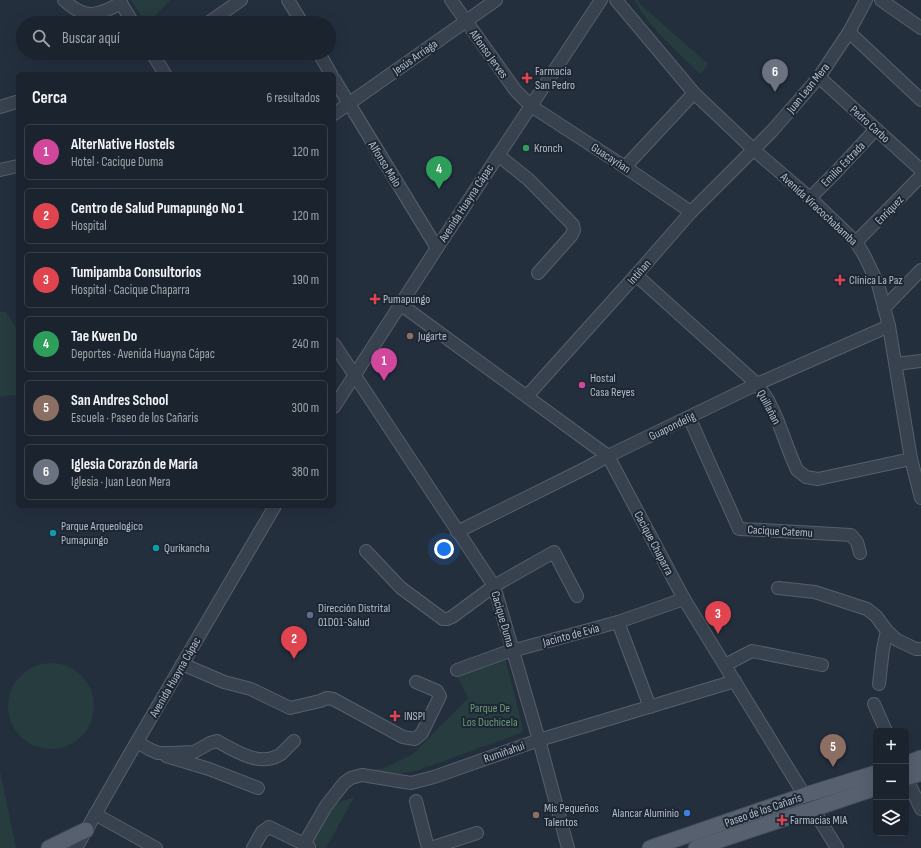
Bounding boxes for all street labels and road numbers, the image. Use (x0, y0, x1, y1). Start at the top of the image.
street label: Alfonso Jerves (465, 26, 511, 82)
street label: Jesús Arriaga (389, 36, 441, 79)
street label: Juan Leon Mera (783, 60, 833, 117)
street label: Pedro Carbo (847, 103, 893, 146)
street label: Alfonso Malo (364, 138, 404, 190)
street label: Emilio Estrada (818, 138, 869, 190)
street label: Guacayñan (588, 140, 633, 177)
street label: Avenida Huayna Cápac (435, 161, 497, 246)
street label: Avenida Viracochabamba (776, 169, 861, 249)
street label: Enriquez (872, 192, 907, 228)
street label: Intiñan (624, 257, 654, 288)
street label: Quillañan (753, 387, 784, 427)
street label: Guapondelig (646, 409, 698, 444)
street label: Cacique Chaparra (630, 509, 677, 578)
street label: Cacique Catemu (747, 522, 813, 541)
street label: Cacique Duma (487, 590, 518, 649)
street label: Jacinto de Evia (540, 621, 601, 650)
street label: Avenida Huayna Cápac (146, 634, 204, 721)
street label: Rumiñahui (482, 738, 527, 767)
street label: Paseo de los Cañaris (723, 790, 804, 831)

